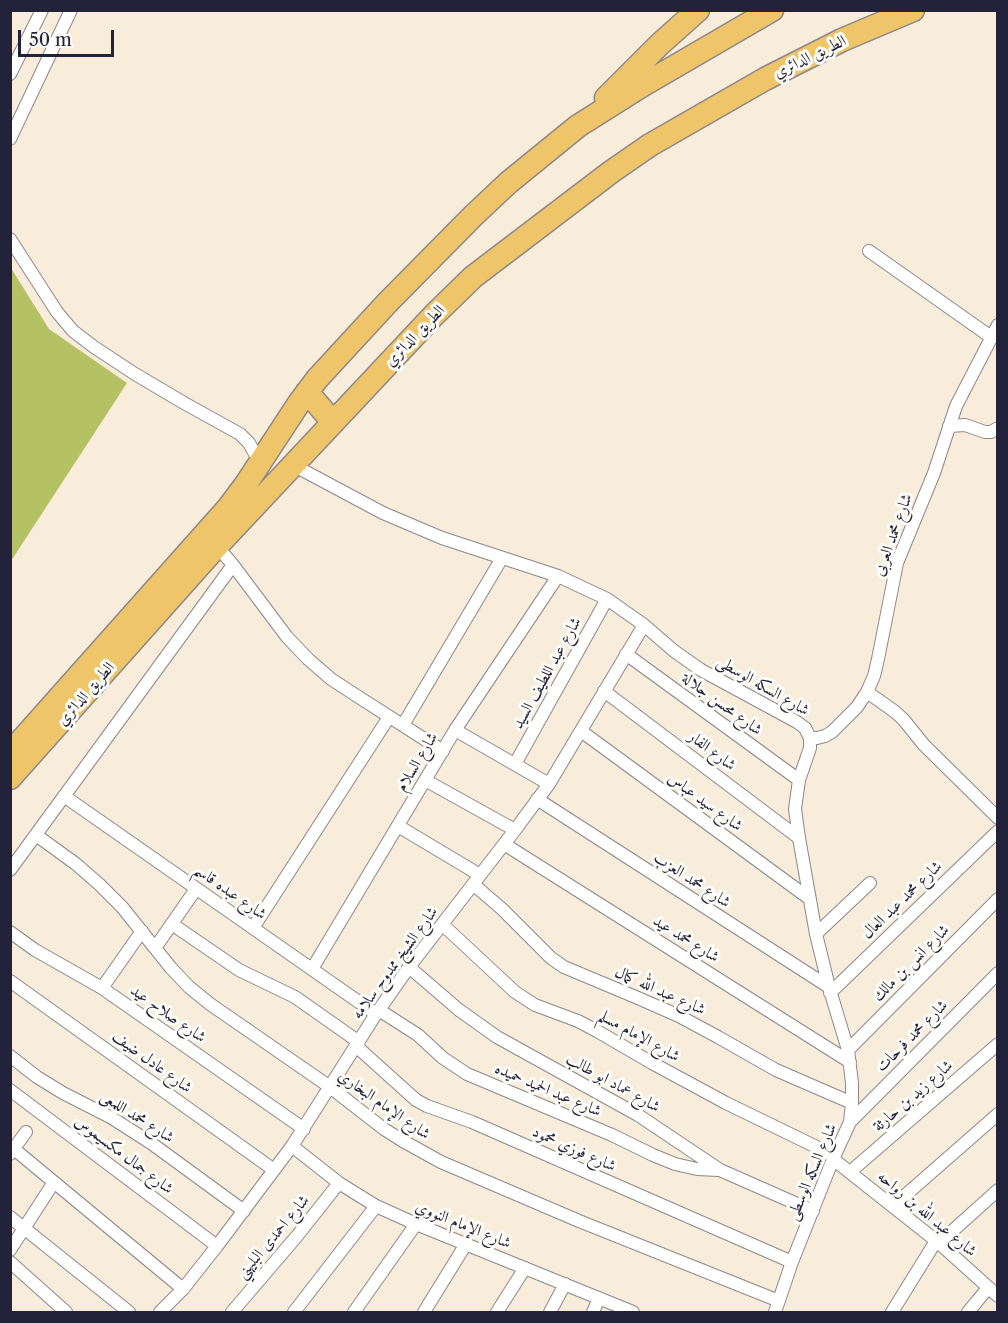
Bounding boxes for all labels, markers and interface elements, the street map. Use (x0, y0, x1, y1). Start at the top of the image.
scale bar (21, 18, 117, 56)
text: 50 m (29, 29, 72, 51)
street label: الطريق الدائري (771, 31, 849, 83)
street label: الطريق الدائري (381, 301, 449, 371)
street label: شارع محمد العربى (869, 491, 917, 579)
street label: شارع عبد اللطيف السيد (508, 614, 586, 732)
street label: شارع السكه الوسطى (713, 652, 813, 720)
street label: الطريق الدائري (53, 658, 119, 730)
street label: شارع محسن جلالة (678, 668, 766, 740)
street label: شارع الفار (684, 727, 740, 775)
street label: شارع السلام (392, 729, 442, 795)
street label: شارع سيد عباس (664, 768, 746, 836)
street label: شارع محمد العزب (650, 848, 734, 912)
street label: شارع محمد عبد العال (858, 857, 946, 943)
street label: شارع عبده قاسم (190, 860, 270, 924)
street label: شارع الشيخ ممدوح سلامه (348, 903, 442, 1023)
street label: شارع محمد عيد (649, 911, 723, 967)
street label: شارع انس بن مالك (869, 921, 953, 1005)
street label: شارع عبد الله كمال (612, 962, 708, 1020)
street label: شارع صلاح عيد (126, 981, 210, 1047)
street label: شارع محمد فرحات (872, 996, 952, 1076)
street label: شارع الإمام مسلم (595, 1006, 683, 1066)
street label: شارع عادل ضيف (108, 1027, 196, 1097)
street label: شارع عماد ابو طالب (563, 1049, 663, 1117)
street label: شارع زيد بن حارثة (869, 1056, 957, 1136)
street label: شارع عبد الحميد حميده (492, 1059, 604, 1121)
street label: شارع الإمام البخاري (334, 1066, 434, 1144)
street label: شارع محمد اللمعى (97, 1087, 177, 1147)
street label: شارع جمال مكسيموس (71, 1112, 177, 1198)
street label: شارع السكه الوسطى (783, 1121, 841, 1223)
street label: شارع فوزي محمود (529, 1122, 619, 1176)
street label: شارع عبد الله بن رواحه (874, 1167, 980, 1261)
street label: شارع احمدى البليهني (232, 1191, 314, 1283)
street label: شارع الإمام النووي (412, 1197, 514, 1253)

